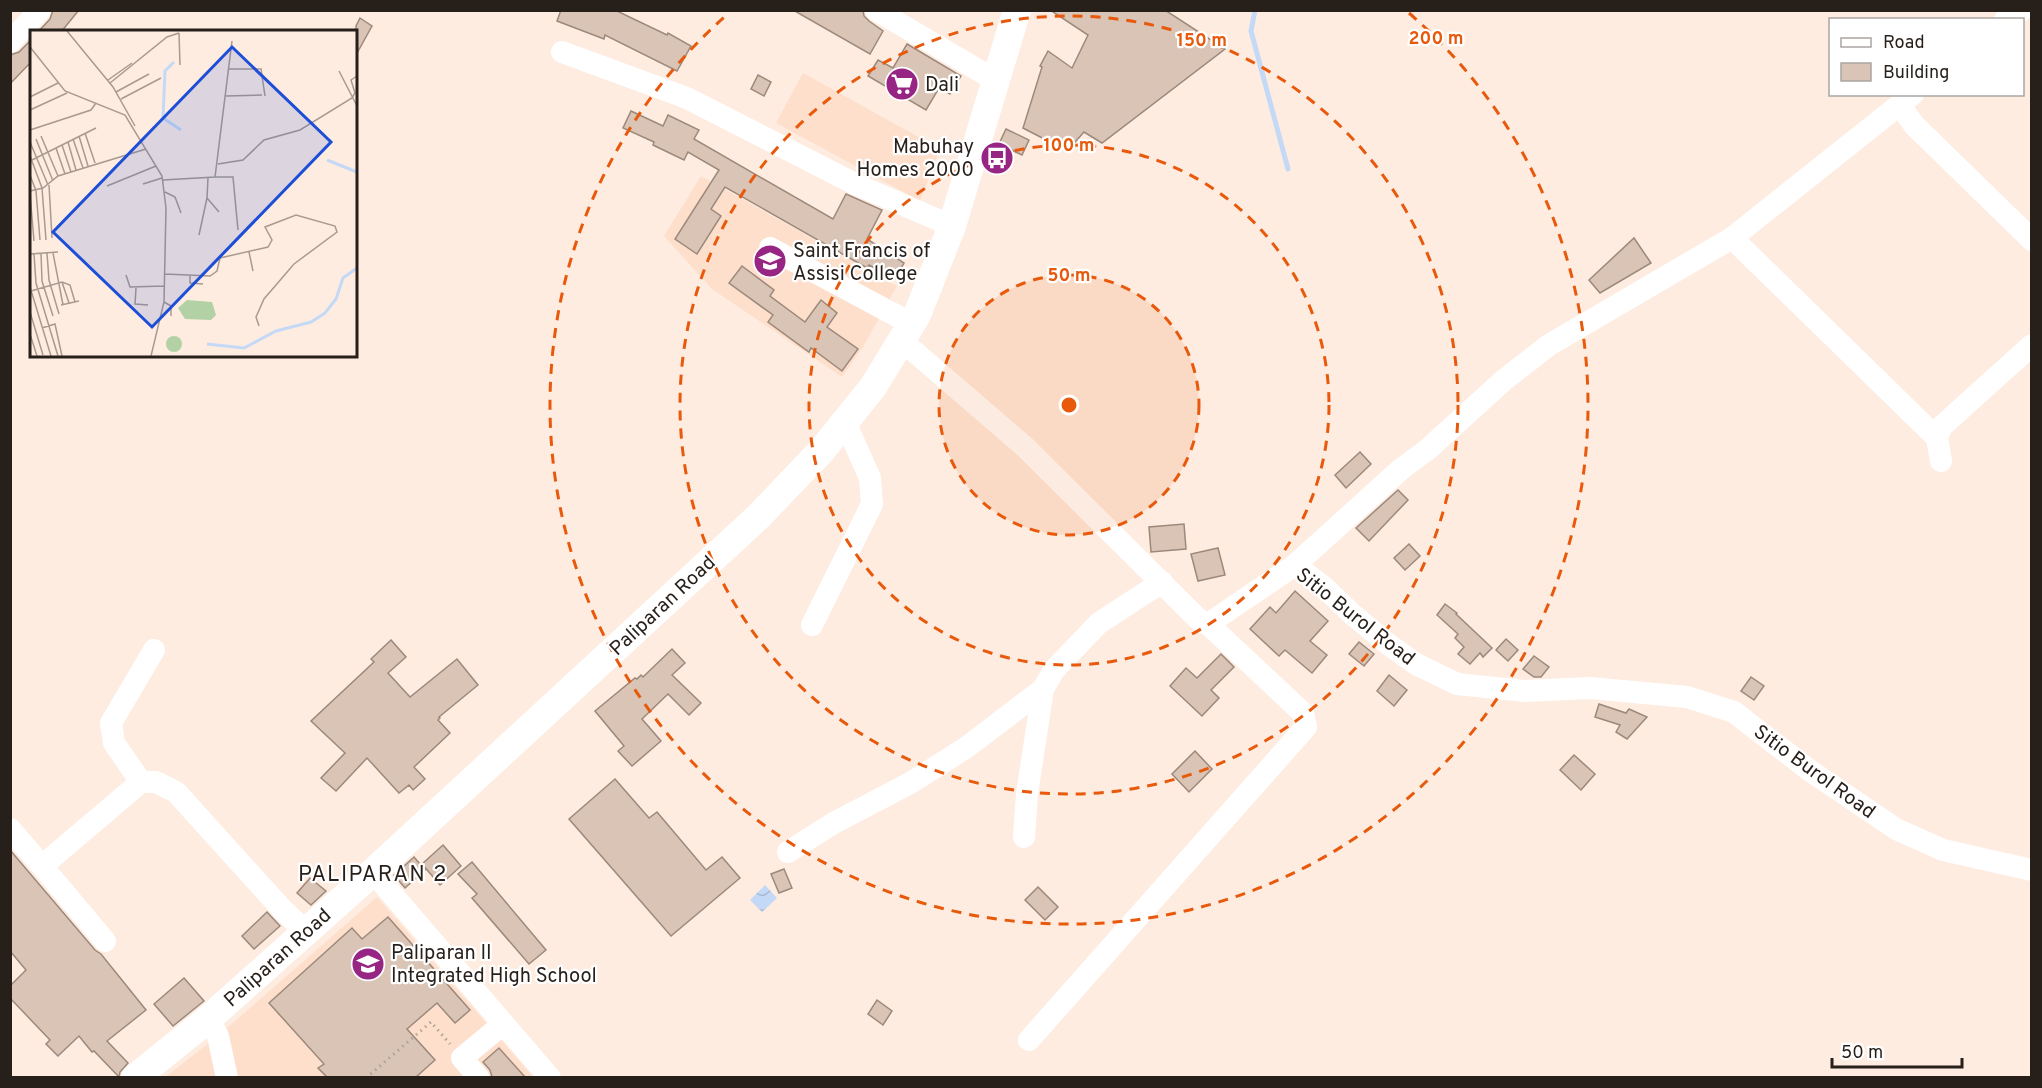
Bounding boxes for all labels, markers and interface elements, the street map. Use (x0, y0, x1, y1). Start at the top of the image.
legend (1829, 18, 2024, 96)
text: 200 m (1408, 28, 1464, 51)
inset map (30, 30, 357, 357)
text: 150 m (1177, 30, 1227, 53)
text: Road (1883, 32, 1925, 55)
text: Building (1883, 62, 1949, 85)
supermarket icon: Dali (884, 66, 920, 102)
place label: Dali (925, 73, 959, 99)
place label: Mabuhay Homes 2000 (857, 135, 974, 184)
text: 100 m (1043, 135, 1095, 158)
bus stop icon: Mabuhay Homes 2000 (979, 140, 1015, 176)
place label: Saint Francis of Assisi College (793, 239, 930, 288)
school or university icon: Saint Francis of Assisi College (752, 243, 788, 279)
text: 50 m (1047, 265, 1091, 288)
centre of rings (1059, 395, 1079, 415)
street label: Paliparan Road (605, 551, 722, 662)
street label: Sitio Burol Road (1290, 563, 1420, 672)
street label: Sitio Burol Road (1748, 720, 1880, 826)
district label: PALIPARAN 2 (298, 862, 448, 889)
street label: Paliparan Road (219, 903, 338, 1014)
place label: Paliparan II Integrated High School (391, 941, 597, 990)
school or university icon: Paliparan II Integrated High School (350, 946, 386, 982)
scale bar (1832, 1031, 1962, 1069)
text: 50 m (1841, 1042, 1883, 1065)

